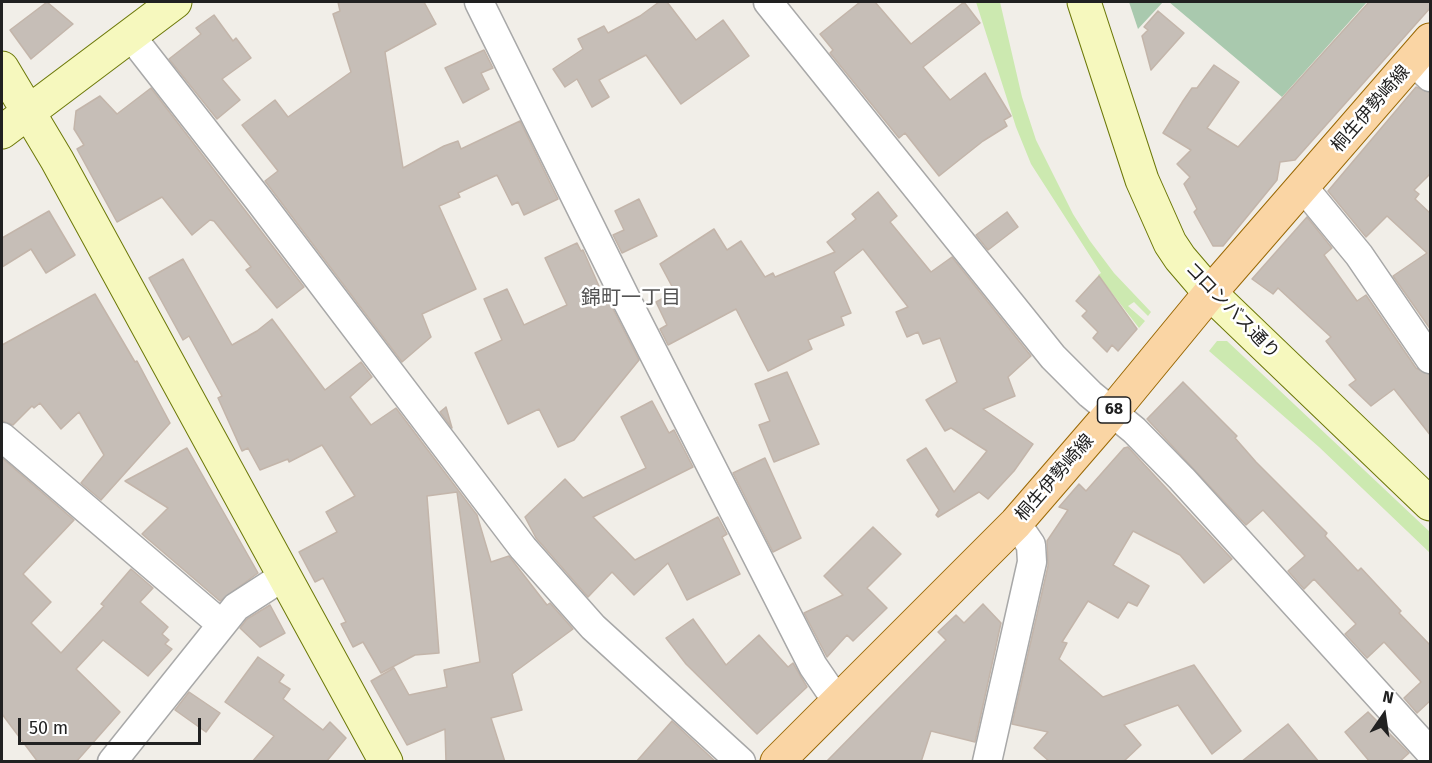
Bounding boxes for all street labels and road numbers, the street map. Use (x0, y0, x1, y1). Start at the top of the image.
street label: 桐生伊勢崎線 (1327, 61, 1415, 157)
street label: コロンバス通り (1180, 258, 1284, 364)
road number: 68 (1098, 397, 1130, 423)
street label: 桐生伊勢崎線 (1011, 430, 1099, 526)

